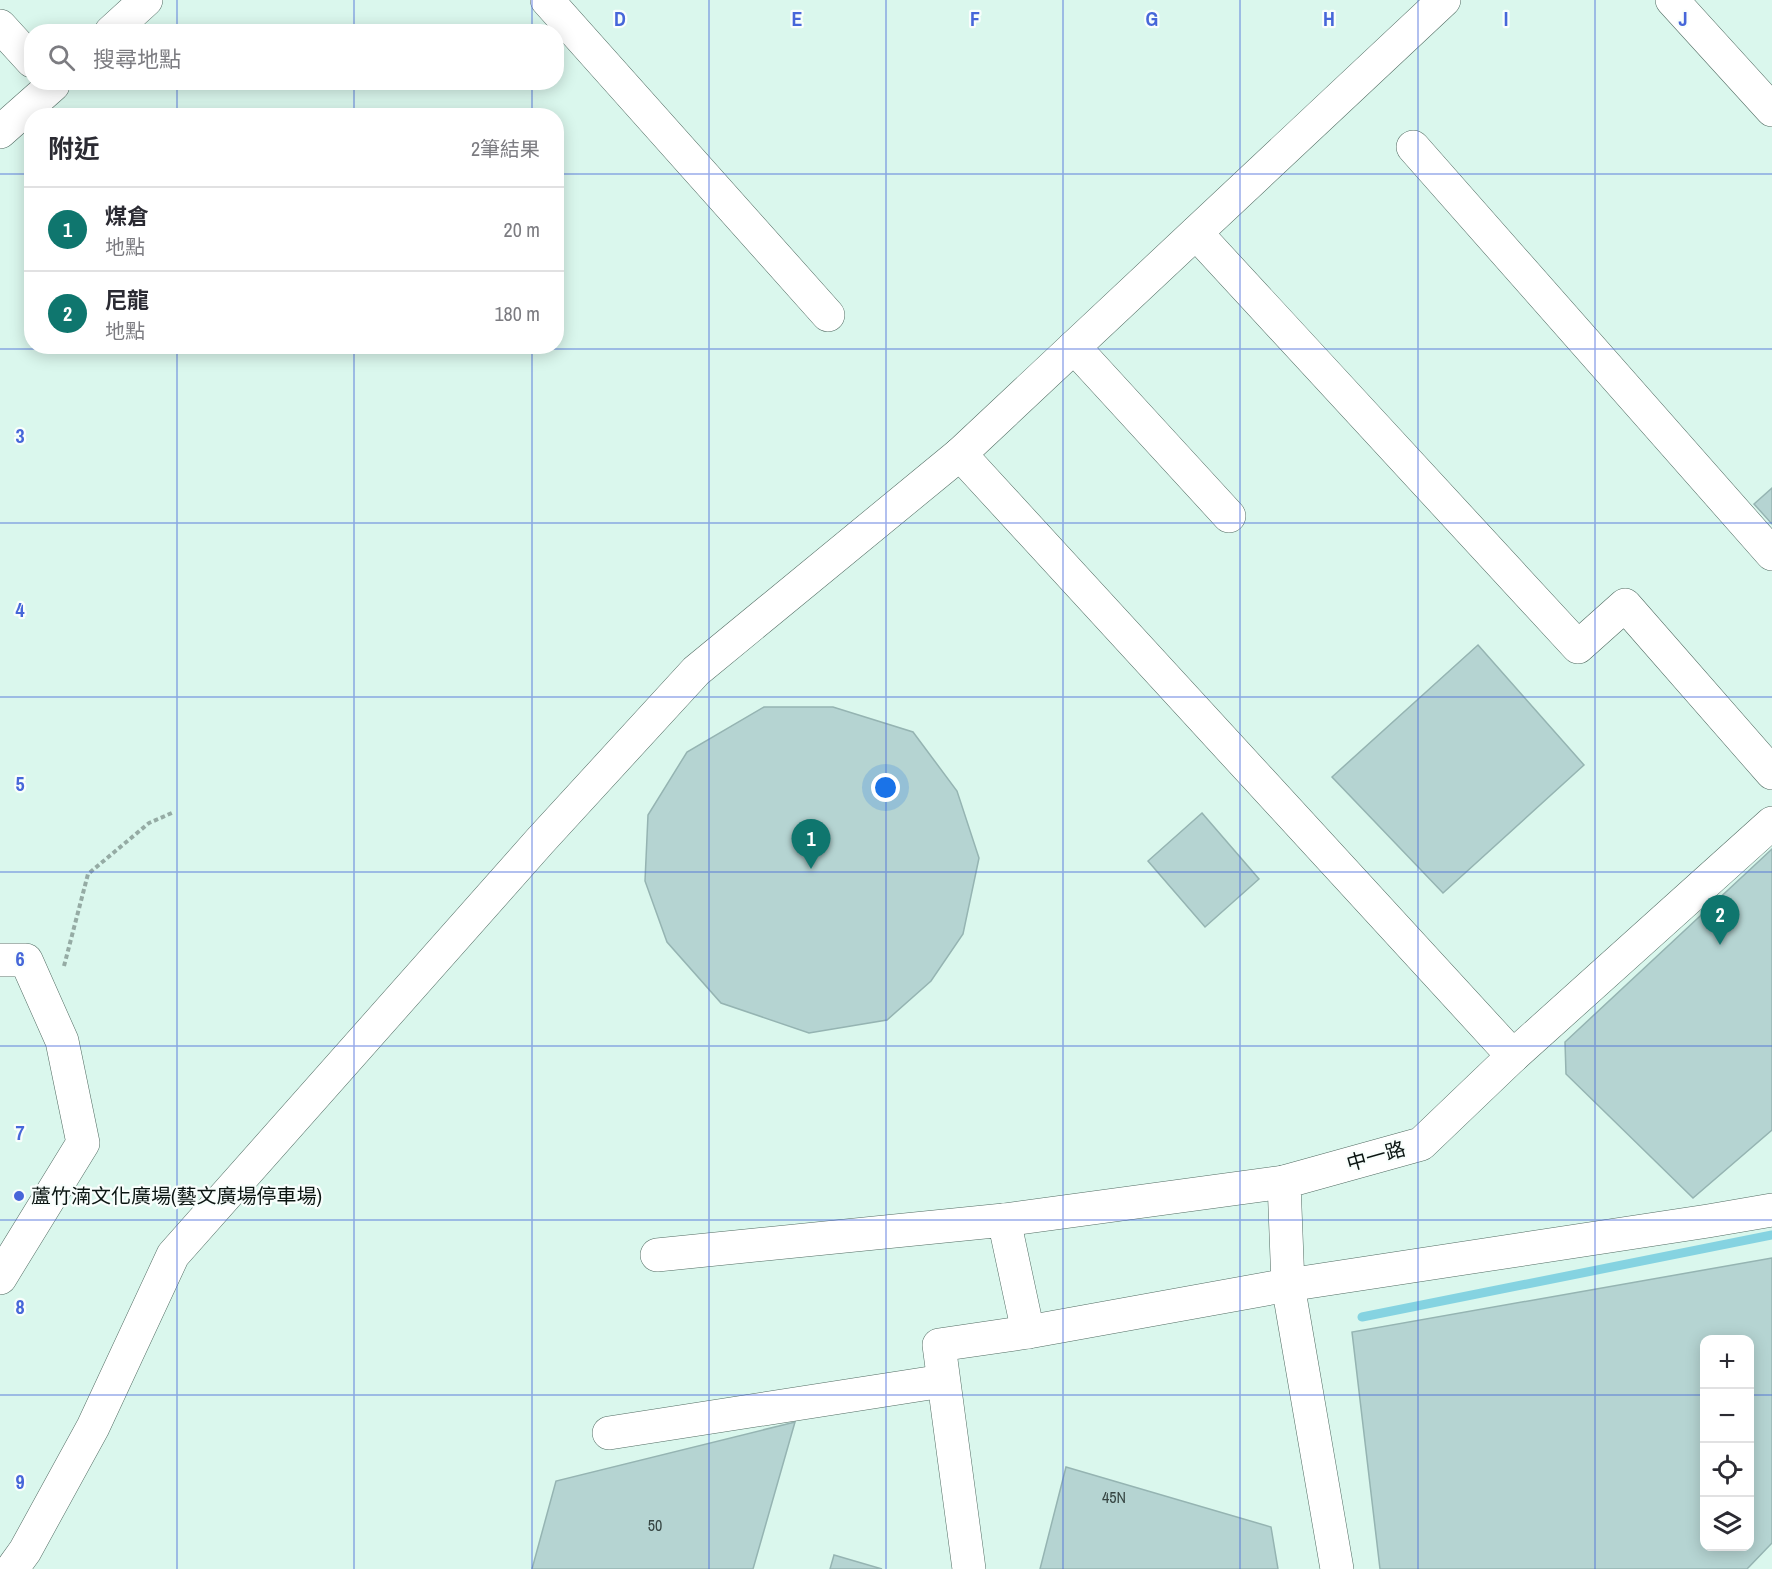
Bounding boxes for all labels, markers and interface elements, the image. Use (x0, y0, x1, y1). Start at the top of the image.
text: D (614, 5, 626, 32)
text: E (792, 5, 803, 32)
text: F (970, 5, 980, 32)
text: G (1146, 5, 1158, 32)
text: H (1323, 5, 1335, 32)
text: I (1504, 5, 1508, 32)
text: J (1678, 5, 1688, 32)
search box (24, 24, 564, 90)
icon: search (45, 41, 78, 74)
text: 搜尋地點 (93, 44, 181, 74)
text: 附近 (48, 131, 100, 166)
text: 2筆結果 (471, 135, 540, 162)
text: 煤倉 (105, 201, 149, 231)
text: 1 (63, 216, 72, 243)
text: 20 m (504, 216, 540, 243)
text: 地點 (105, 233, 145, 260)
text: 尼龍 (105, 285, 149, 315)
text: 2 (63, 300, 72, 327)
text: 180 m (494, 300, 540, 327)
text: 地點 (105, 317, 145, 344)
text: 3 (15, 422, 25, 449)
text: 4 (15, 596, 25, 623)
text: 5 (15, 770, 25, 797)
your location (871, 773, 900, 802)
pin: 1 (792, 820, 830, 869)
pin: 2 (1700, 896, 1740, 945)
text: 6 (15, 945, 25, 972)
text: 7 (15, 1119, 25, 1146)
street label: 中一路 (1343, 1134, 1408, 1177)
place label: 蘆竹湳文化廣場(藝文廣場停車場) (31, 1182, 322, 1209)
marker: 蘆竹湳文化廣場(藝文廣場停車場) (12, 1189, 26, 1203)
text: 8 (15, 1293, 25, 1320)
map controls (1700, 1335, 1754, 1551)
button: + (1700, 1335, 1754, 1389)
button: − (1700, 1389, 1754, 1443)
button: locate (1700, 1443, 1754, 1497)
text: 9 (15, 1468, 25, 1495)
house number: 45N (1102, 1486, 1126, 1508)
button: layers (1700, 1497, 1754, 1551)
house number: 50 (648, 1514, 662, 1536)

